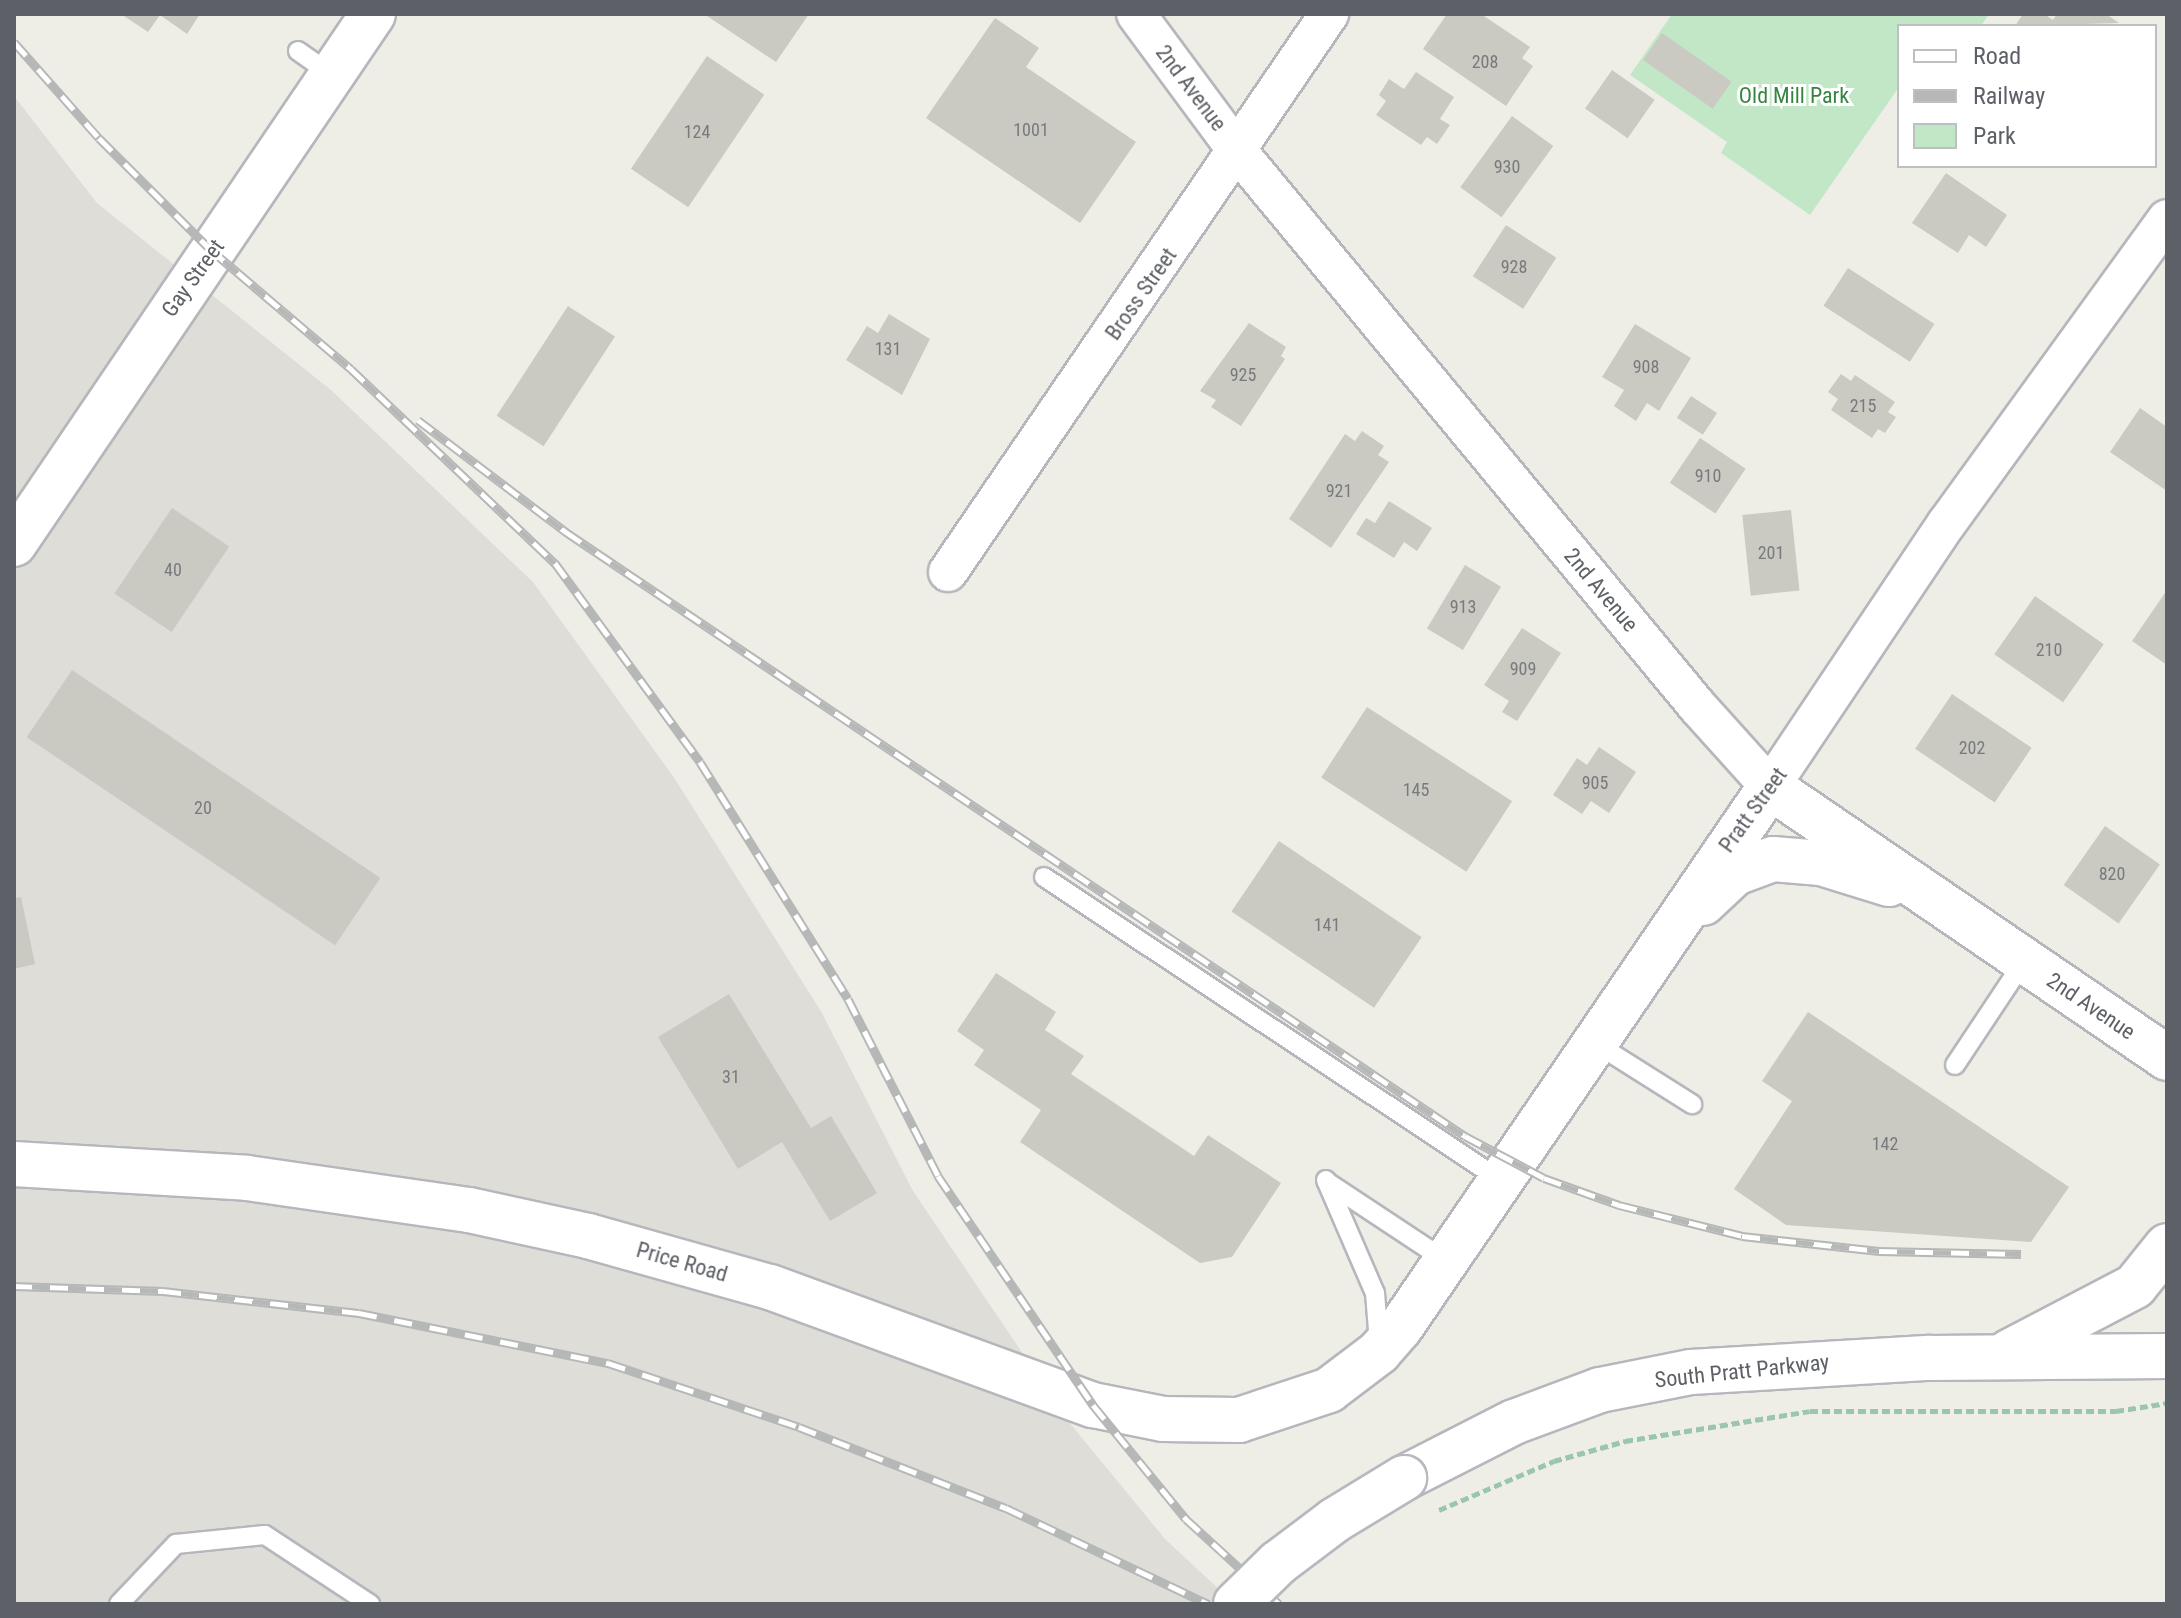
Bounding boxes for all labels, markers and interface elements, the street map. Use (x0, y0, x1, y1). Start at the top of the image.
legend (1897, 24, 2157, 168)
street label: 2nd Avenue (1150, 40, 1232, 136)
text: Road (1973, 42, 2021, 70)
house number: 208 (1472, 51, 1498, 73)
text: Railway (1973, 82, 2045, 110)
park label: Old Mill Park (1739, 83, 1849, 109)
house number: 1001 (1013, 119, 1049, 141)
house number: 124 (684, 121, 710, 143)
text: Park (1973, 122, 2016, 150)
house number: 930 (1494, 156, 1520, 178)
street label: Gay Street (156, 234, 230, 322)
street label: Bross Street (1100, 243, 1182, 345)
house number: 928 (1501, 256, 1527, 278)
house number: 131 (875, 338, 901, 360)
house number: 908 (1633, 356, 1659, 378)
house number: 925 (1230, 364, 1256, 386)
house number: 215 (1850, 395, 1876, 417)
house number: 910 (1695, 465, 1721, 487)
house number: 921 (1326, 480, 1352, 502)
house number: 201 (1758, 542, 1784, 564)
street label: 2nd Avenue (1558, 543, 1644, 637)
house number: 40 (164, 559, 182, 581)
house number: 913 (1450, 596, 1476, 618)
house number: 210 (2036, 639, 2062, 661)
house number: 909 (1510, 658, 1536, 680)
house number: 202 (1959, 737, 1985, 759)
street label: Pratt Street (1713, 762, 1793, 858)
house number: 905 (1582, 772, 1608, 794)
house number: 145 (1403, 779, 1429, 801)
house number: 20 (194, 797, 212, 819)
house number: 820 (2099, 863, 2125, 885)
house number: 141 (1314, 914, 1340, 936)
street label: 2nd Avenue (2042, 967, 2140, 1045)
house number: 31 (722, 1066, 740, 1088)
house number: 142 (1872, 1133, 1898, 1155)
street label: Price Road (633, 1236, 731, 1288)
street label: South Pratt Parkway (1653, 1349, 1831, 1393)

